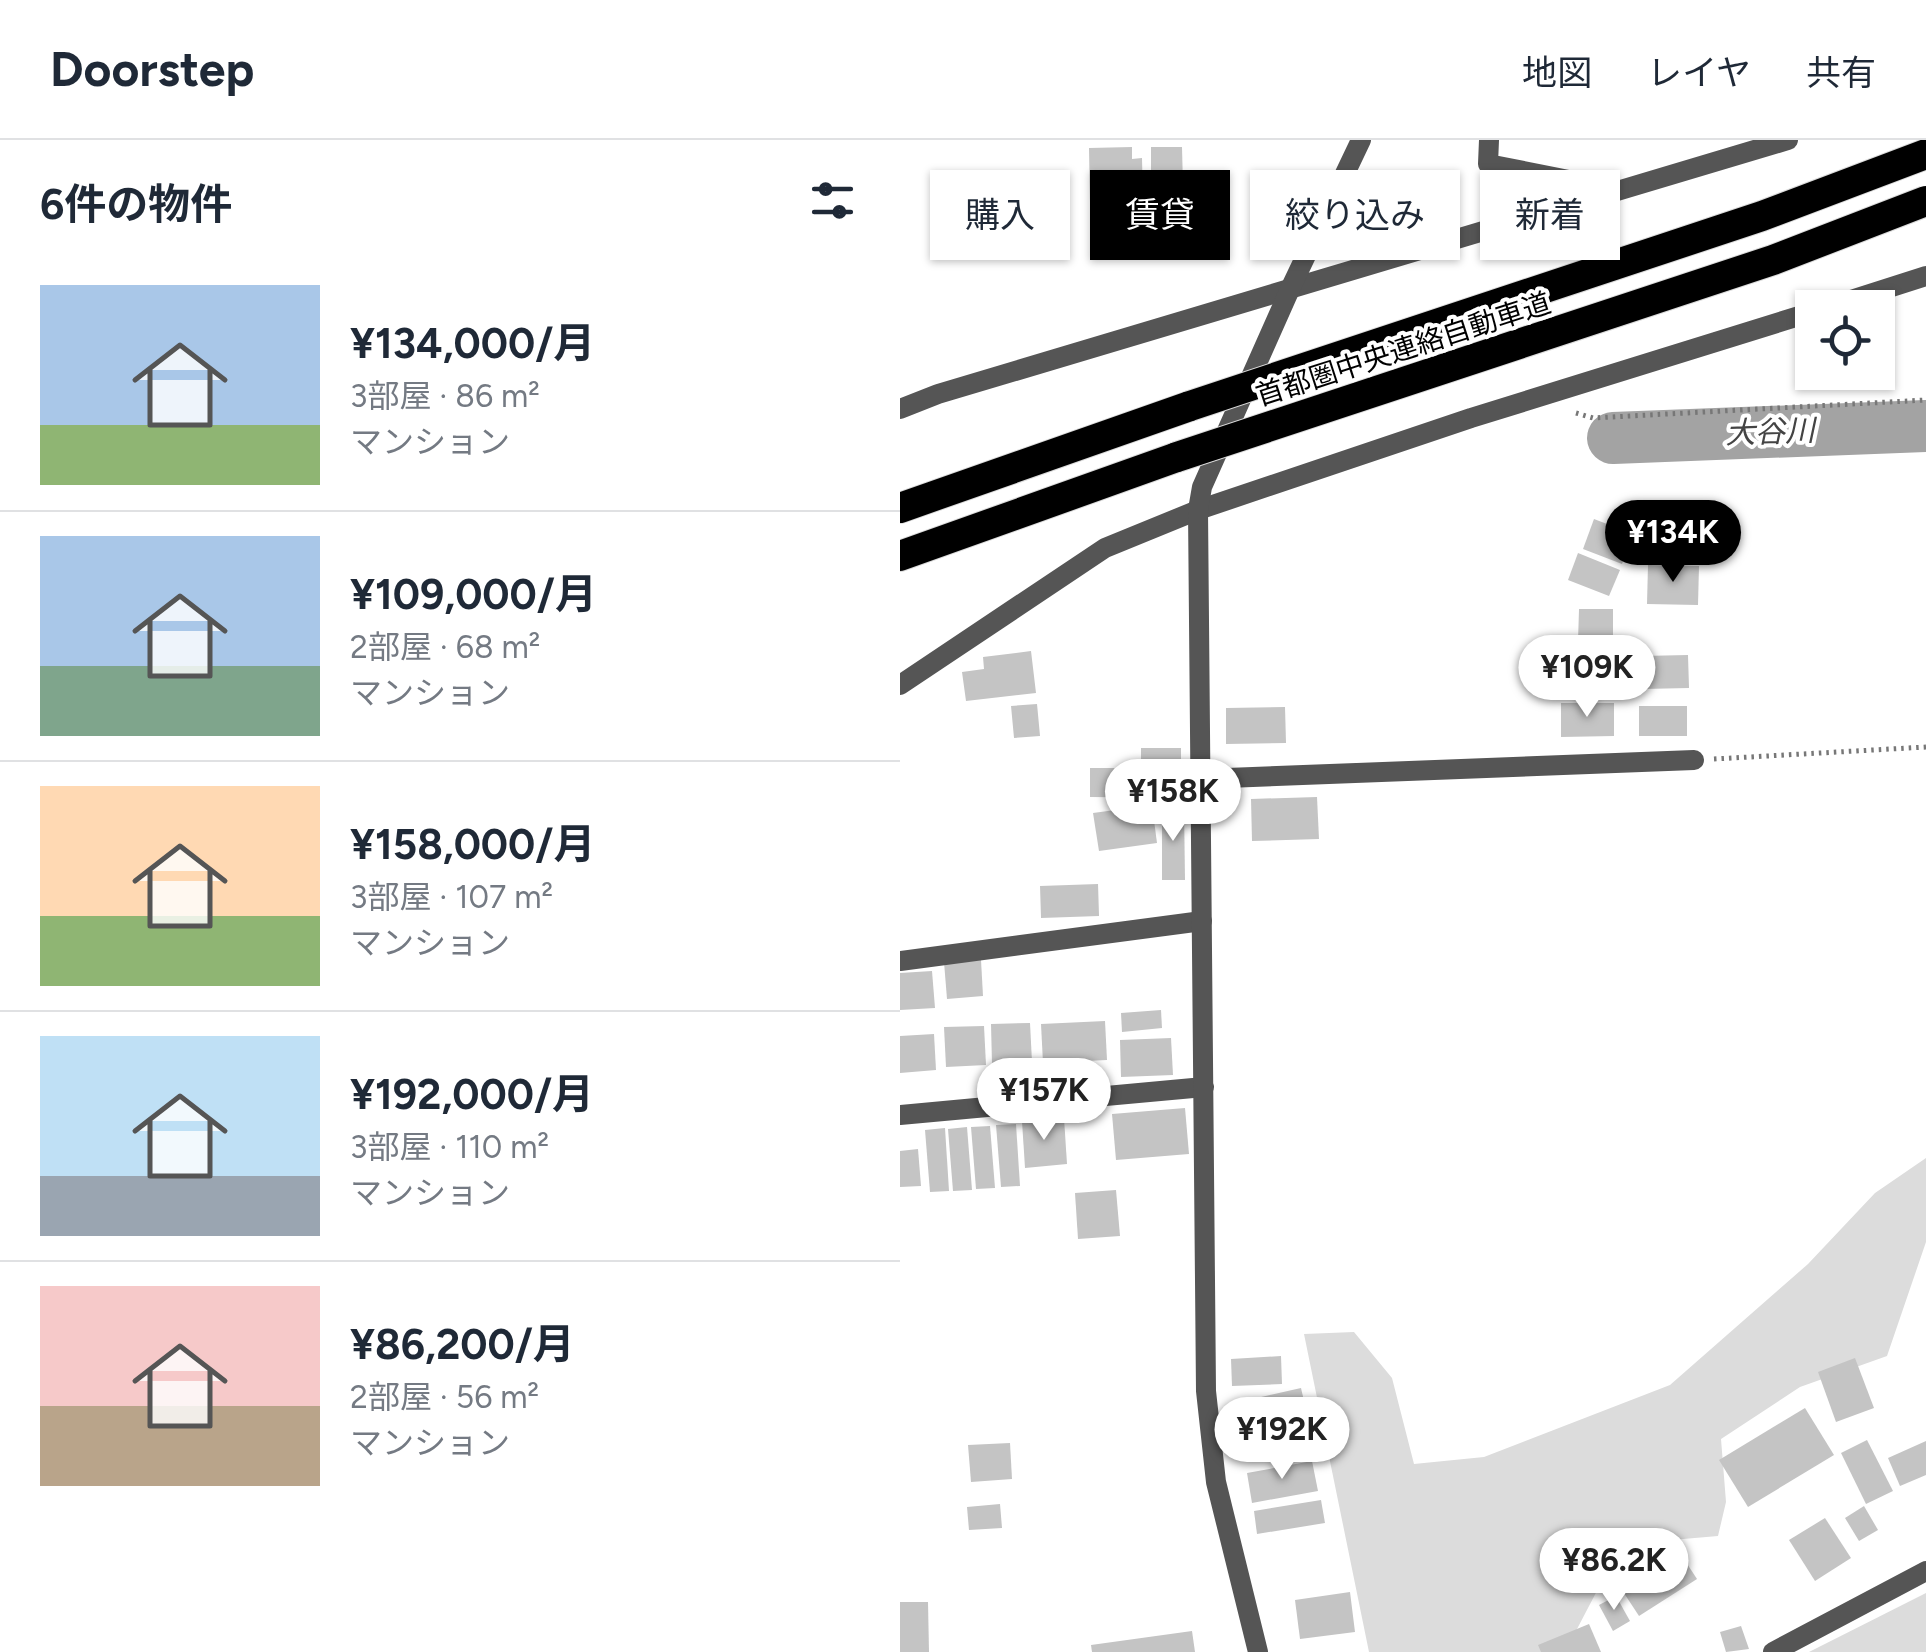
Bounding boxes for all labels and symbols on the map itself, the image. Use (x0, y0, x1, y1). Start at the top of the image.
street label: 首都圏中央連絡自動車道 (1251, 285, 1555, 413)
water label: 大谷川 (1724, 411, 1819, 452)
pin: ¥134K (1603, 500, 1743, 585)
pin: ¥109K (1517, 635, 1657, 720)
pin: ¥158K (1103, 759, 1243, 844)
pin: ¥157K (974, 1058, 1114, 1143)
pin: ¥192K (1212, 1397, 1352, 1482)
pin: ¥86.2K (1533, 1528, 1695, 1613)

